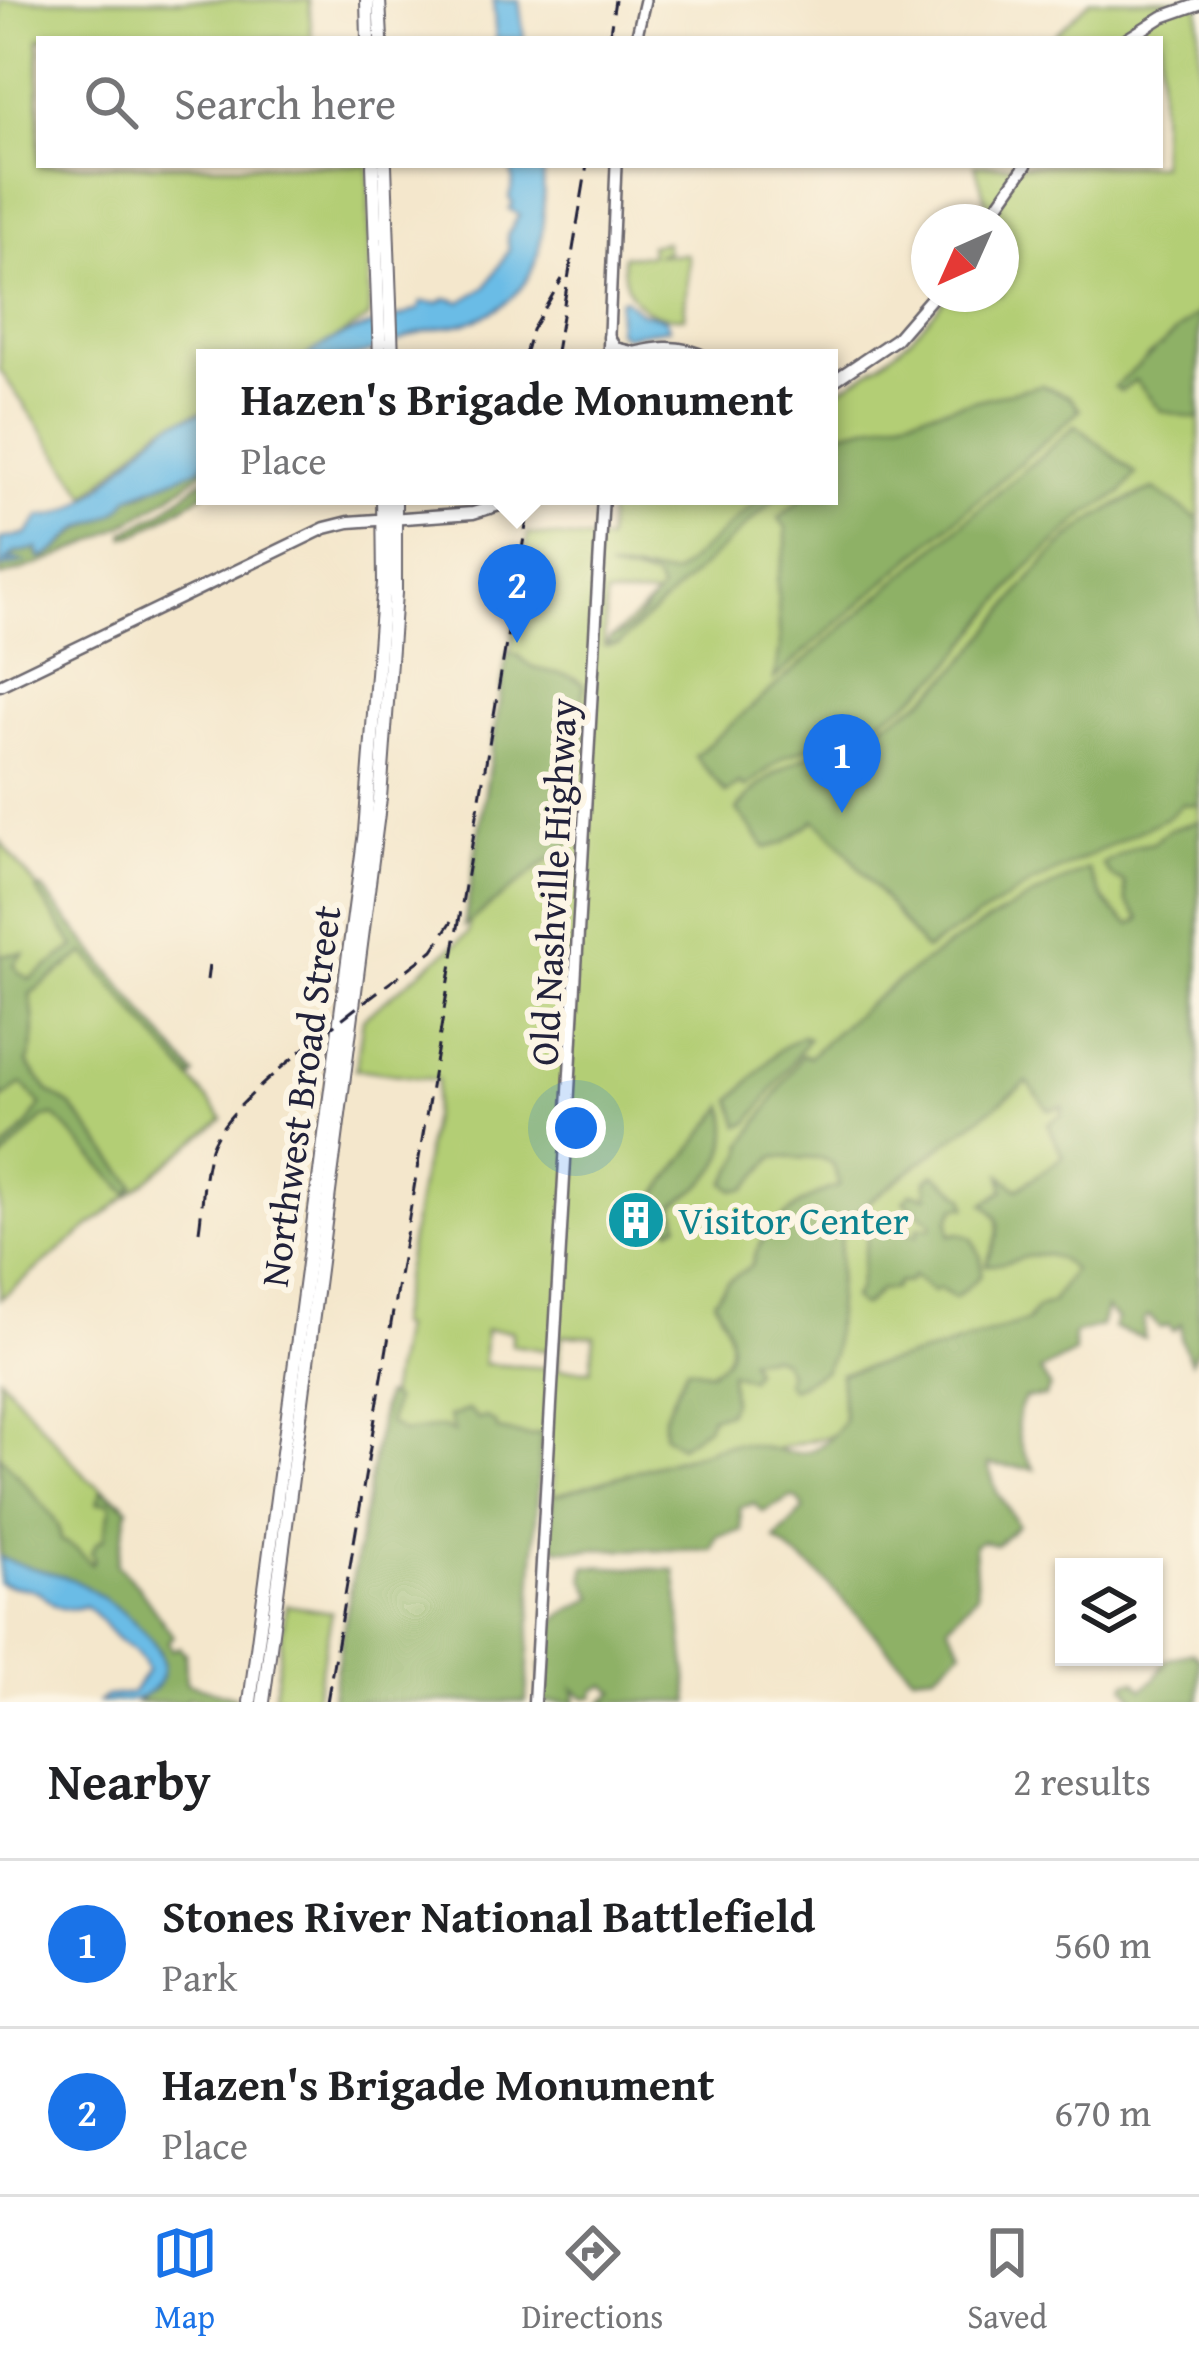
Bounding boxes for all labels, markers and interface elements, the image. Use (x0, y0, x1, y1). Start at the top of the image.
search box (36, 36, 1163, 168)
icon: search (78, 69, 144, 135)
text: Search here (174, 70, 396, 135)
north arrow (911, 204, 1019, 312)
popup (196, 349, 838, 505)
text: Hazen's Brigade Monument (241, 366, 793, 431)
text: Place (241, 431, 327, 488)
pin: 2 (478, 544, 556, 643)
street label: Old Nashville Highway (514, 696, 591, 1067)
pin: 1 (803, 714, 881, 813)
street label: Northwest Broad Street (245, 902, 354, 1290)
your location (546, 1098, 606, 1158)
building icon: Visitor Center (605, 1189, 667, 1251)
place label: Visitor Center (678, 1191, 909, 1248)
map controls (1055, 1558, 1163, 1666)
button: layers (1055, 1558, 1163, 1666)
text: Nearby (48, 1743, 211, 1818)
text: 2 results (1013, 1752, 1151, 1809)
text: Stones River National Battlefield (162, 1883, 815, 1948)
text: 1 (77, 1915, 97, 1972)
text: 560 m (1054, 1915, 1151, 1972)
text: Park (162, 1948, 237, 2005)
text: Hazen's Brigade Monument (162, 2051, 715, 2116)
text: 2 (77, 2083, 97, 2140)
text: 670 m (1054, 2083, 1151, 2140)
text: Place (162, 2116, 248, 2173)
tab: Map (152, 2220, 218, 2340)
tab: Directions (522, 2220, 663, 2340)
tab: Saved (967, 2220, 1047, 2340)

